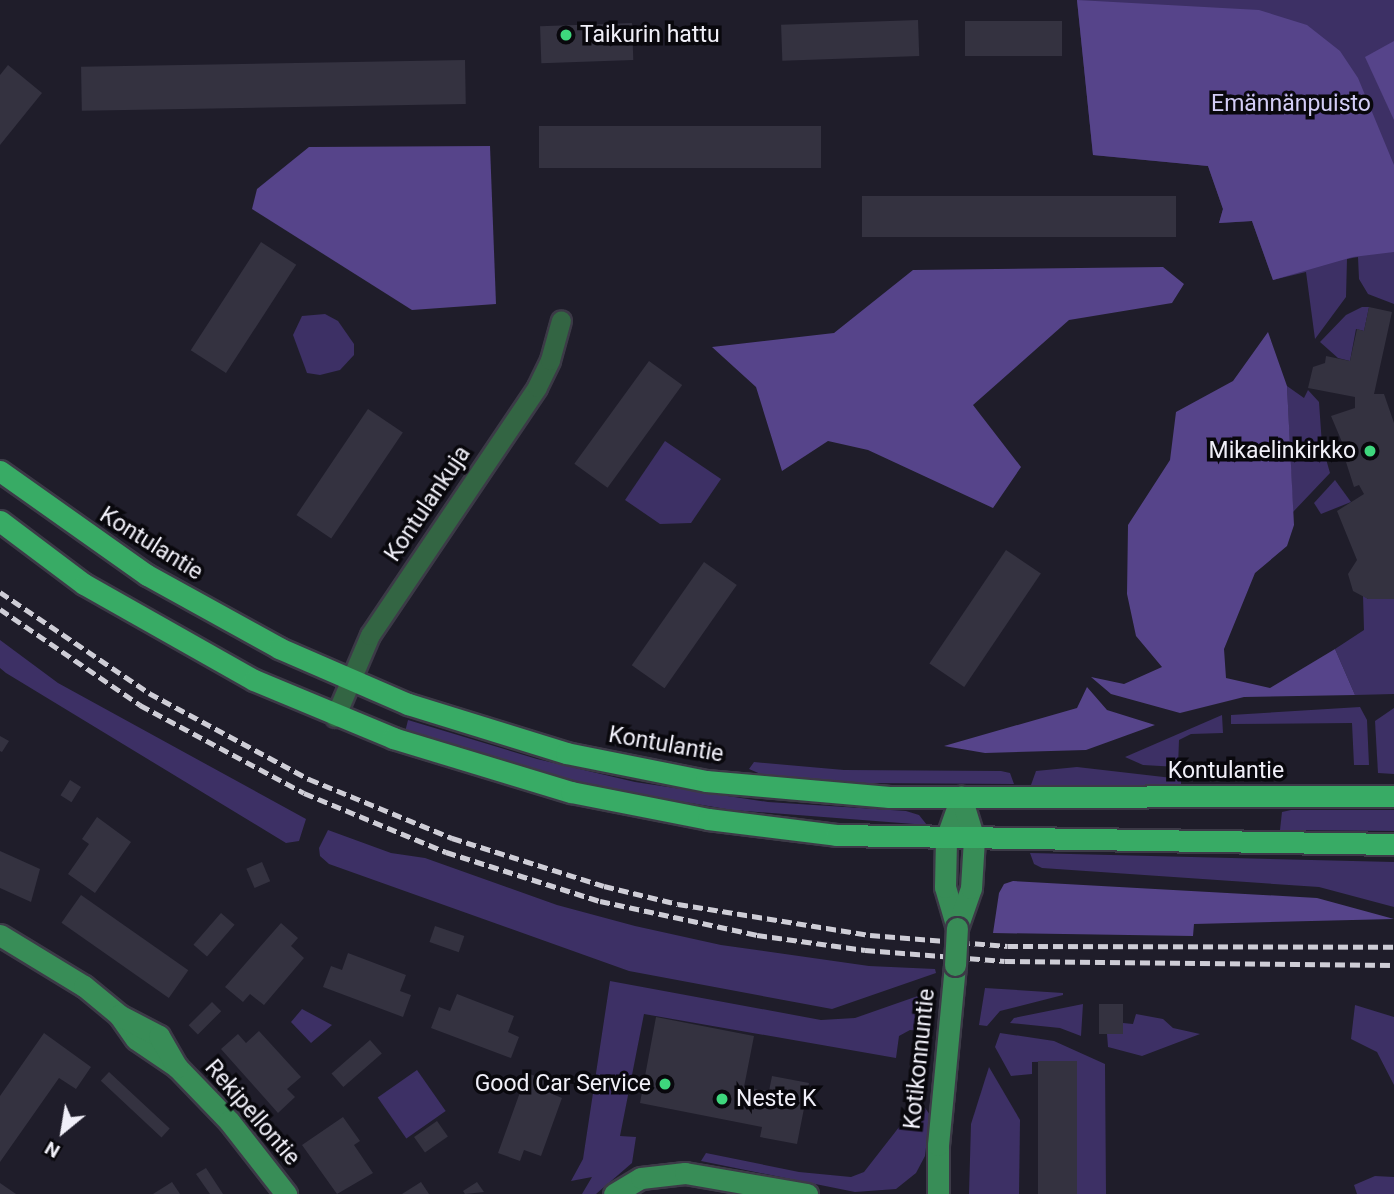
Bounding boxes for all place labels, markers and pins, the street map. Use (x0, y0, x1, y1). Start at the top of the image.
place label: Taikurin hattu (580, 21, 720, 49)
marker: Taikurin hattu (558, 27, 574, 43)
place label: Mikaelinkirkko (1209, 437, 1356, 465)
marker: Mikaelinkirkko (1362, 443, 1378, 459)
place label: Good Car Service (475, 1070, 651, 1098)
marker: Good Car Service (657, 1076, 673, 1092)
place label: Neste K (736, 1085, 816, 1113)
marker: Neste K (714, 1091, 730, 1107)

